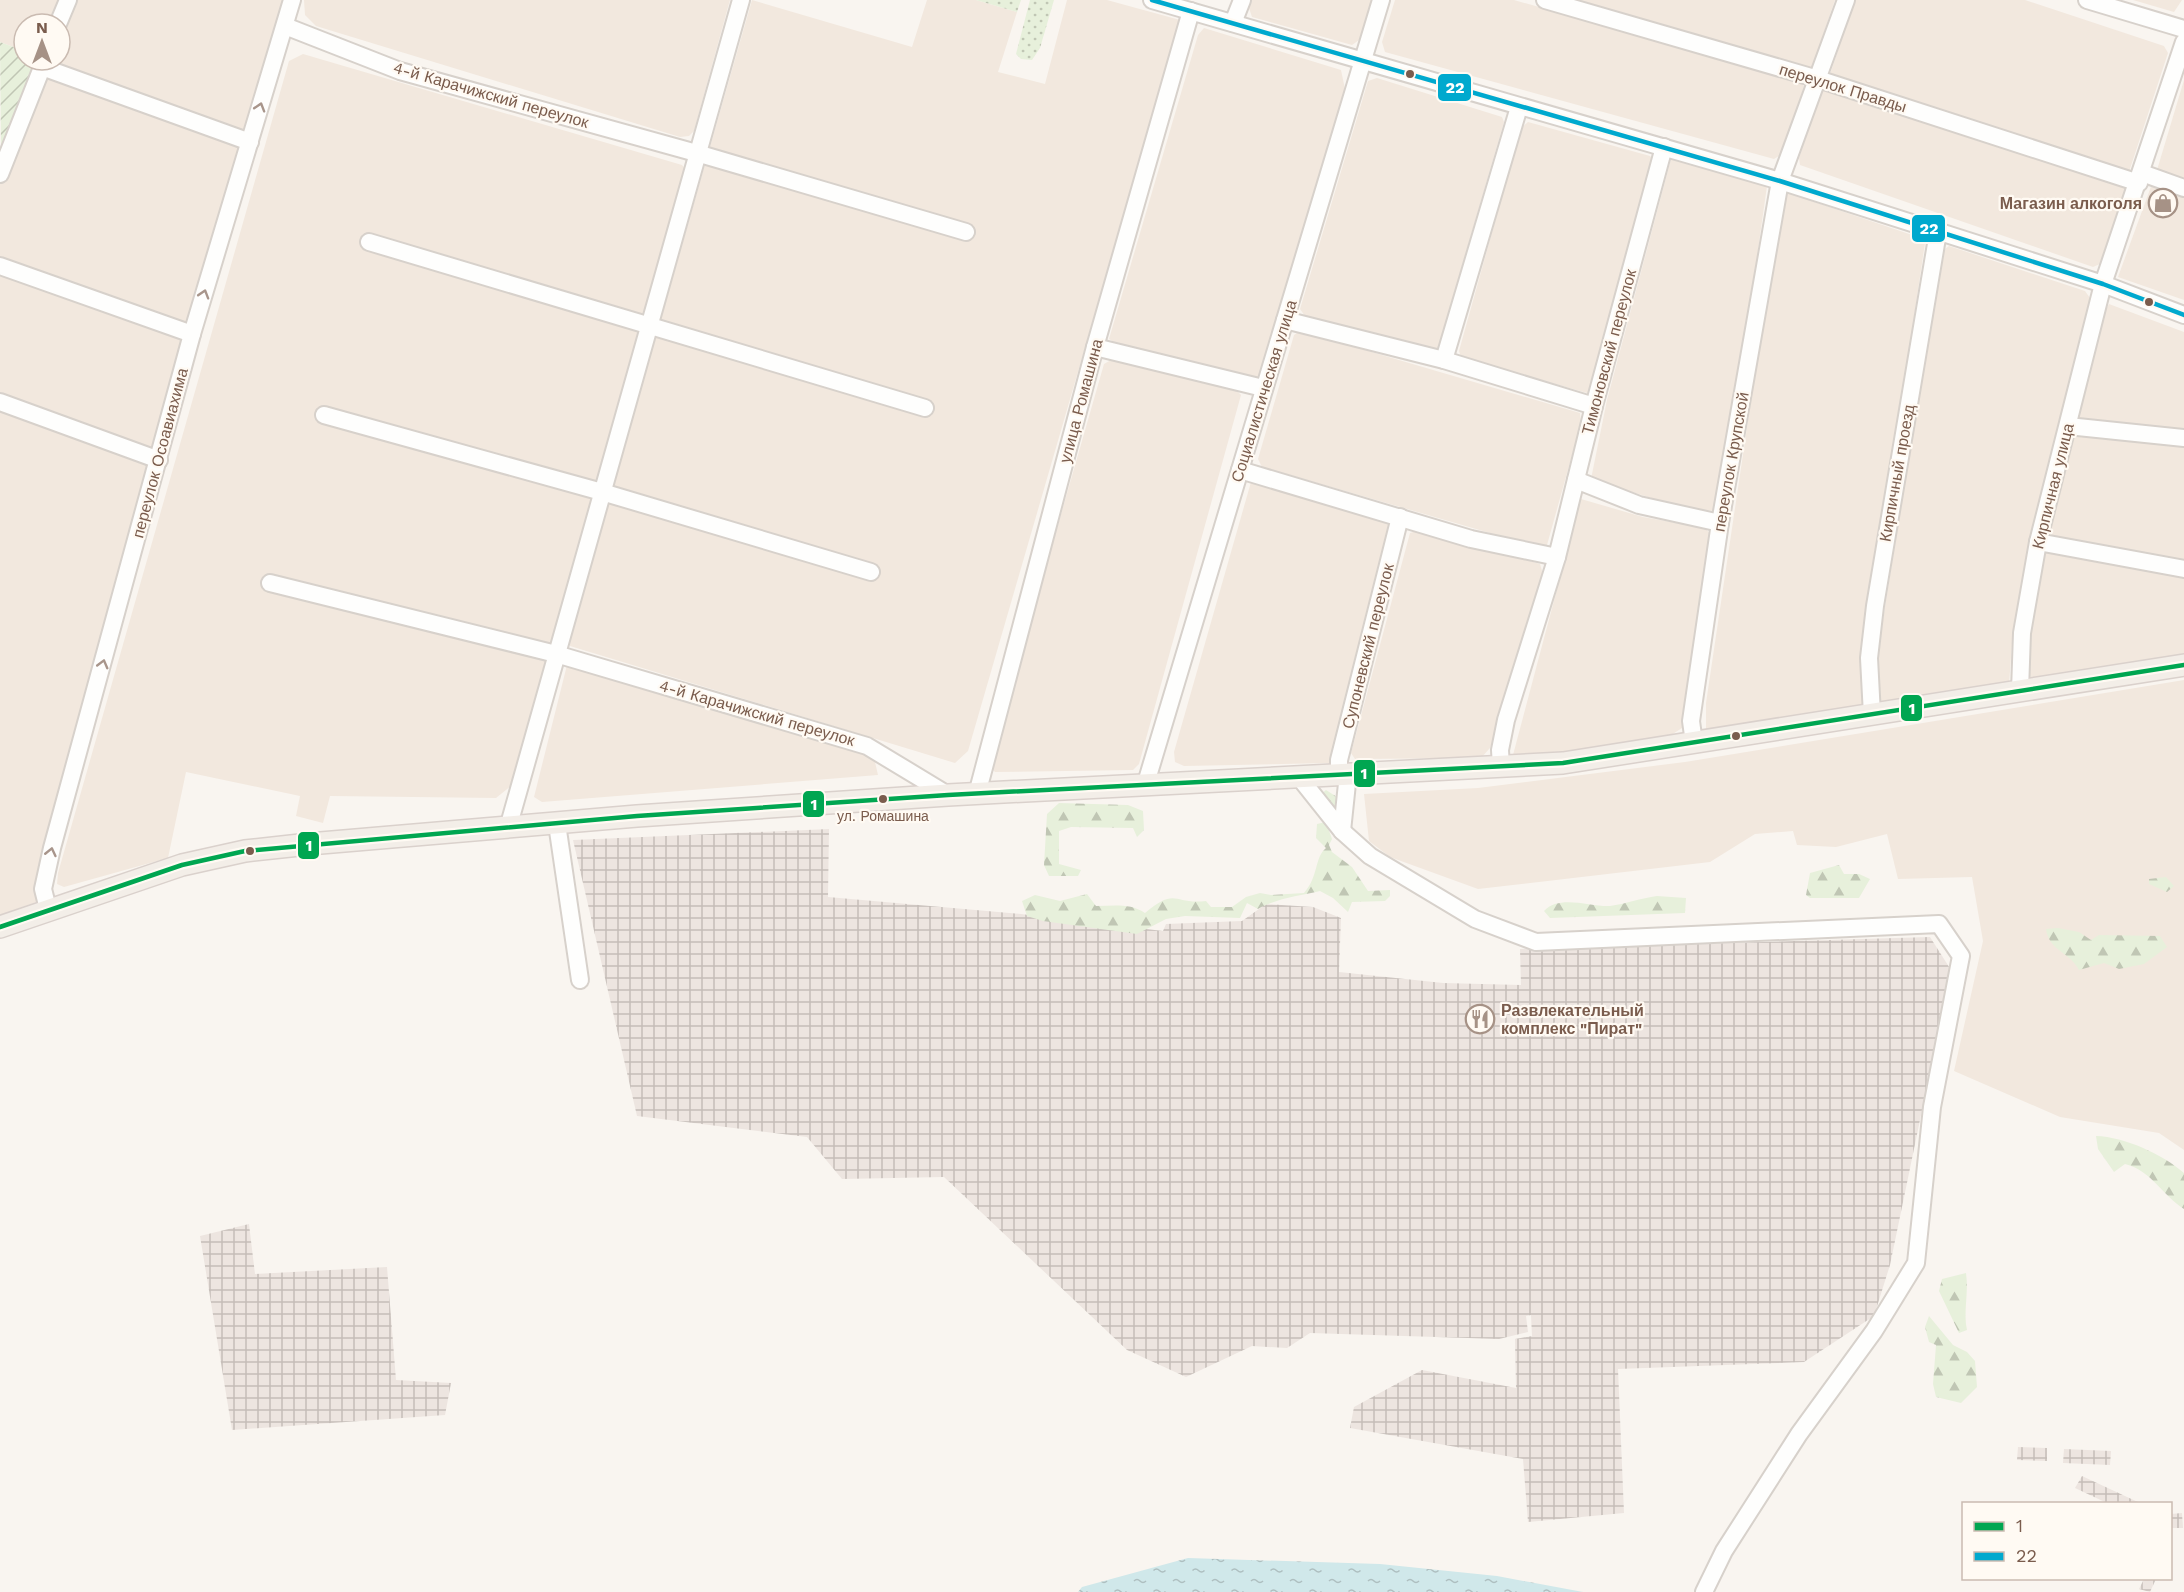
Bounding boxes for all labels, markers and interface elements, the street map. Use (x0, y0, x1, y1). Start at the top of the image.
north arrow (12, 12, 72, 72)
text: N (36, 18, 48, 37)
street label: 4-й Карачижский переулок (391, 58, 592, 132)
street label: переулок Правды (1777, 60, 1909, 116)
unlabelled marker (1404, 68, 1416, 80)
line badge: 22 (1437, 73, 1472, 102)
text: 22 (1445, 78, 1465, 97)
one-way arrow (253, 102, 265, 113)
shop icon: Магазин алкоголя (2147, 187, 2179, 219)
place label: Магазин алкоголя (2000, 194, 2142, 213)
line badge: 22 (1911, 214, 1946, 243)
text: 22 (1919, 219, 1939, 238)
street label: Тимоновский переулок (1578, 266, 1641, 437)
one-way arrow (197, 289, 209, 300)
unlabelled marker (2143, 296, 2155, 308)
street label: Социалистическая улица (1227, 297, 1301, 484)
street label: улица Ромашина (1055, 337, 1107, 465)
street label: переулок Осоавиахима (128, 366, 192, 540)
street label: переулок Крупской (1709, 391, 1753, 533)
street label: Кирпичный проезд (1876, 402, 1919, 543)
street label: Кирпичная улица (2028, 421, 2078, 551)
street label: Супоневский переулок (1338, 560, 1398, 731)
one-way arrow (96, 659, 108, 670)
street label: 4-й Карачижский переулок (657, 676, 858, 750)
line badge: 1 (1900, 694, 1923, 722)
text: 1 (1909, 699, 1915, 718)
unlabelled marker (1730, 730, 1742, 742)
line badge: 1 (1353, 759, 1376, 788)
text: 1 (1361, 764, 1367, 783)
line badge: 1 (802, 790, 825, 818)
marker: ул. Ромашина (877, 793, 889, 805)
text: 1 (811, 795, 817, 814)
place label: ул. Ромашина (837, 808, 929, 824)
line badge: 1 (297, 831, 320, 860)
text: 1 (306, 836, 312, 855)
unlabelled marker (244, 845, 256, 857)
one-way arrow (44, 848, 57, 858)
place label: Развлекательный комплекс "Пират" (1501, 1001, 1644, 1038)
restaurant icon: Развлекательный комплекс "Пират" (1464, 1003, 1496, 1035)
legend (1962, 1502, 2172, 1580)
text: 1 (2016, 1515, 2023, 1536)
text: 22 (2016, 1545, 2037, 1566)

